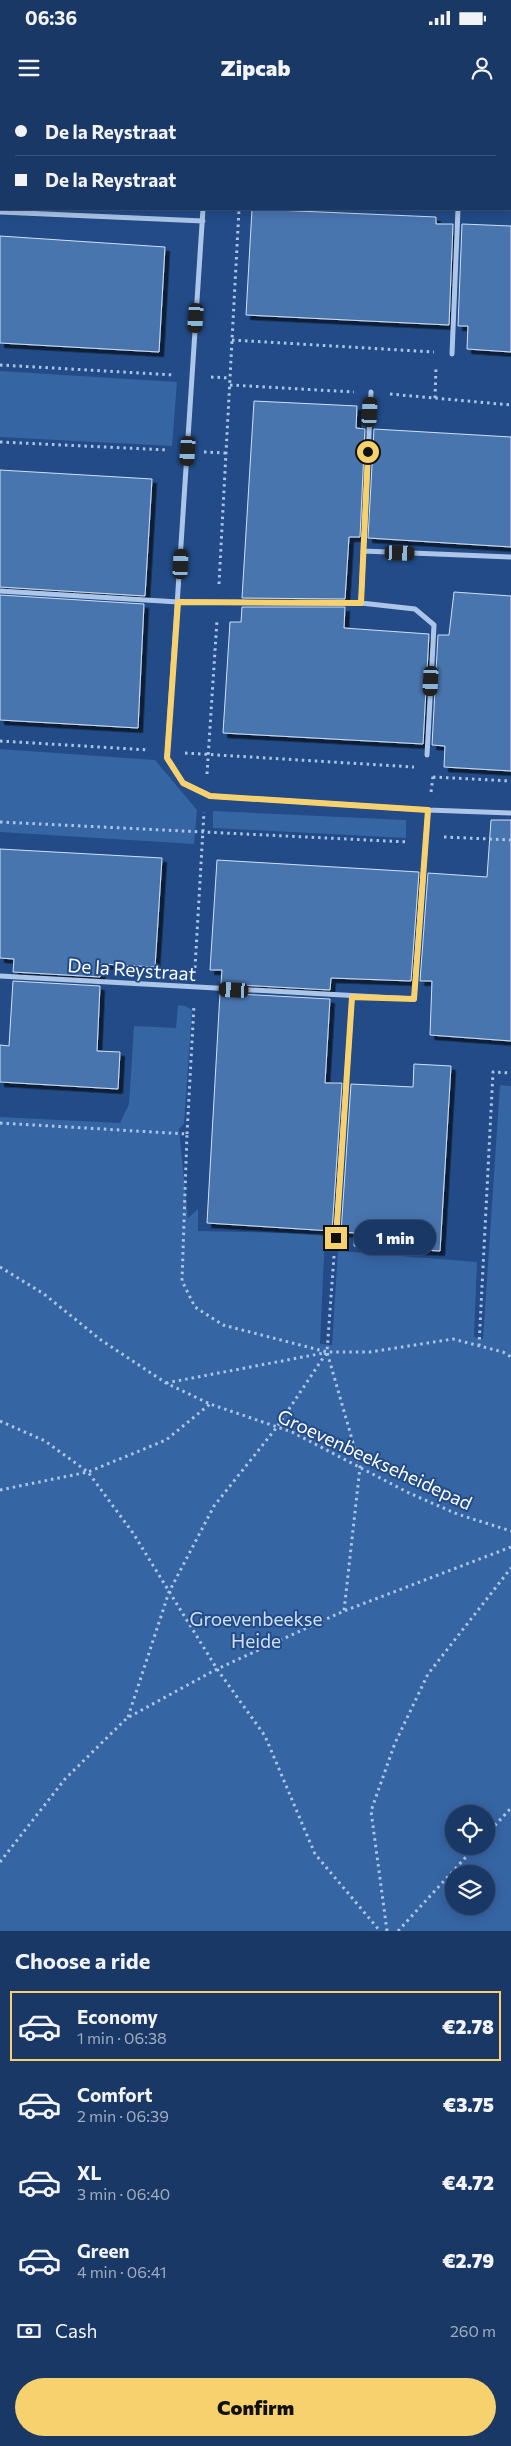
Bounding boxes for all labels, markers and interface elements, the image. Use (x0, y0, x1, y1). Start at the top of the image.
text: 06:36 (25, 6, 77, 29)
icon: menu (15, 54, 43, 82)
text: Zipcab (221, 54, 290, 81)
icon: person (468, 54, 496, 82)
text: De la Reystraat (45, 120, 176, 143)
text: De la Reystraat (45, 168, 176, 191)
car (187, 303, 204, 333)
car (361, 397, 378, 427)
car (179, 436, 196, 466)
route start (357, 441, 379, 463)
car (384, 545, 415, 561)
car (172, 549, 189, 579)
car (422, 666, 439, 696)
street label: De la Reystraat (67, 953, 197, 985)
car (218, 982, 249, 998)
callout: 1 min (354, 1220, 436, 1256)
route end (325, 1227, 347, 1249)
text: 1 min (376, 1228, 414, 1247)
street label: Groevenbeekseheidepad (274, 1404, 476, 1514)
park label: Groevenbeekse Heide (190, 1607, 322, 1652)
map controls (445, 1805, 495, 1915)
button: locate (445, 1805, 495, 1855)
button: layers (445, 1865, 495, 1915)
text: Choose a ride (15, 1947, 150, 1974)
icon: car (17, 2004, 62, 2049)
text: Economy (77, 2005, 158, 2028)
text: €2.78 (442, 2015, 494, 2038)
text: 1 min · 06:38 (77, 2028, 167, 2047)
icon: car (17, 2082, 62, 2127)
text: Comfort (77, 2083, 153, 2106)
text: €3.75 (443, 2093, 494, 2116)
text: 2 min · 06:39 (77, 2106, 169, 2125)
icon: car (17, 2160, 62, 2205)
text: XL (77, 2161, 102, 2184)
text: €4.72 (442, 2171, 494, 2194)
text: 3 min · 06:40 (77, 2184, 170, 2203)
icon: car (17, 2238, 62, 2283)
text: Green (77, 2239, 129, 2262)
text: €2.79 (442, 2249, 494, 2272)
text: 4 min · 06:41 (77, 2262, 167, 2281)
icon: cash (15, 2317, 43, 2345)
text: Cash (55, 2319, 97, 2342)
text: 260 m (450, 2321, 496, 2340)
button: Confirm (15, 2378, 496, 2436)

